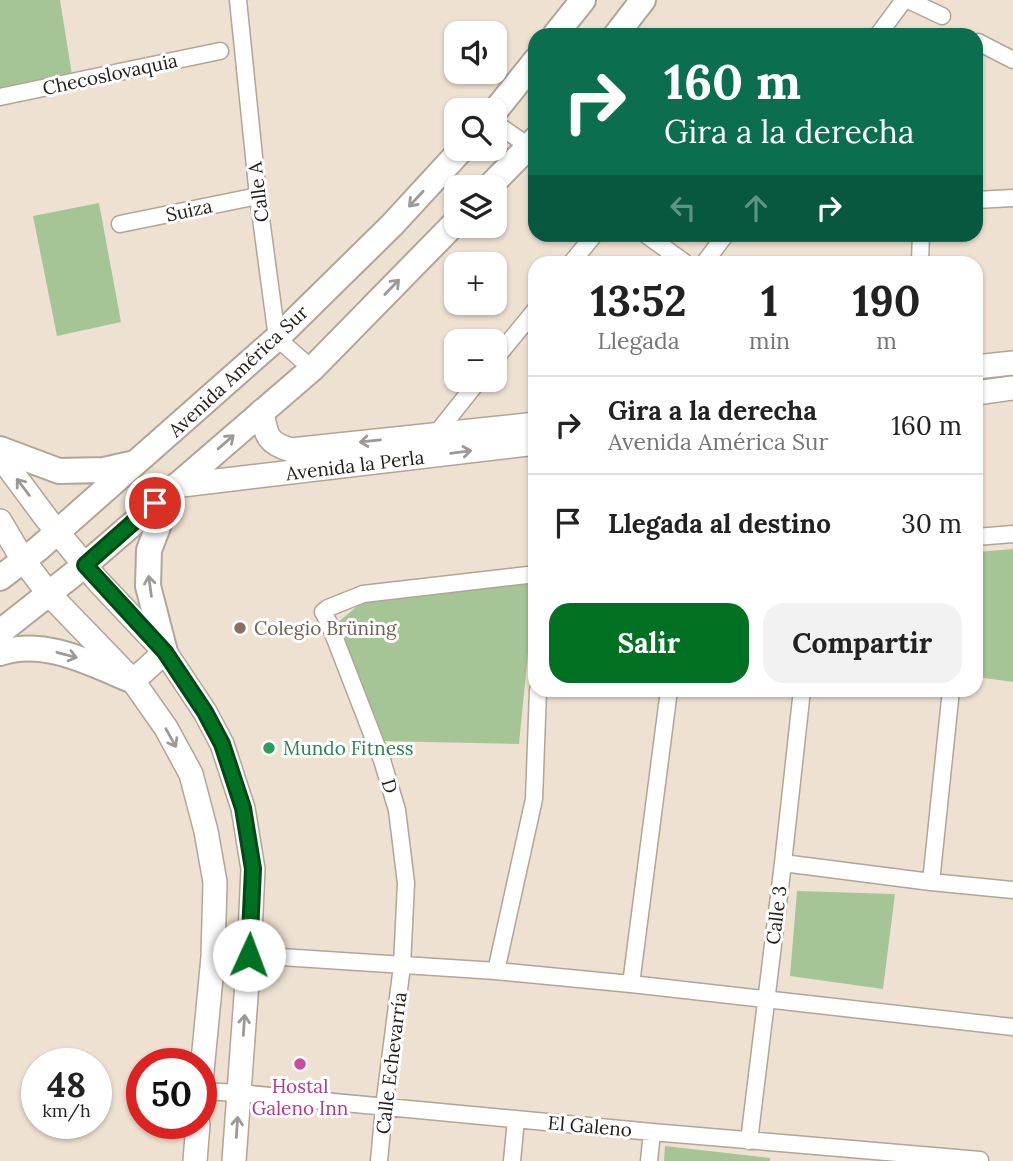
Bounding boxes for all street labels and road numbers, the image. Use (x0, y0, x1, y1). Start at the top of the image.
street label: Checoslovaquia (40, 48, 180, 100)
street label: Calle A (242, 159, 274, 224)
street label: Suiza (164, 193, 215, 227)
street label: Avenida América Sur (162, 300, 313, 443)
street label: Avenida la Perla (284, 445, 426, 486)
street label: D (376, 776, 404, 796)
street label: Calle 3 (760, 884, 792, 946)
street label: Calle Echevarría (370, 990, 412, 1135)
street label: El Galeno (547, 1110, 633, 1142)

